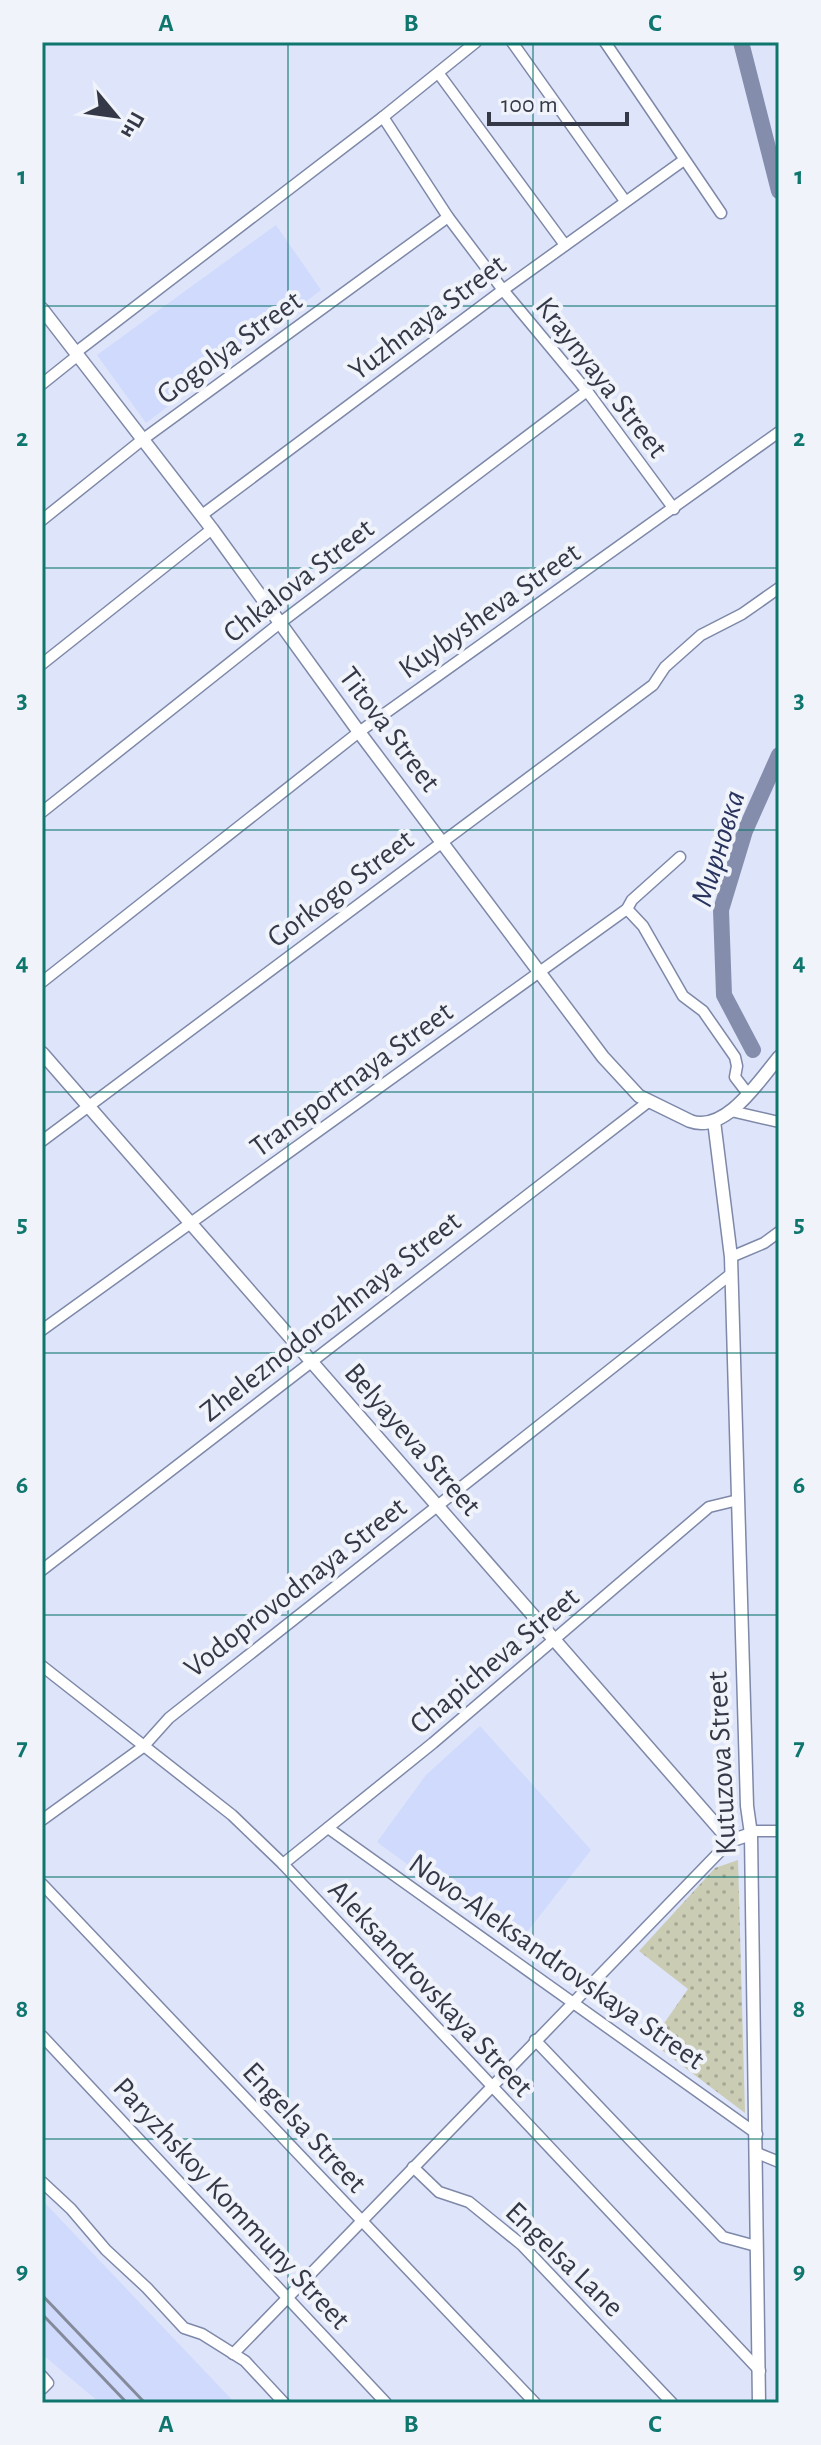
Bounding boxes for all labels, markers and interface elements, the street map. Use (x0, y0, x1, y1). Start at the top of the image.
text: A (158, 10, 174, 36)
text: B (403, 10, 419, 36)
text: C (648, 10, 662, 36)
north arrow (76, 76, 156, 156)
scale bar (489, 76, 627, 126)
text: 100 m (501, 93, 558, 117)
text: Пн (116, 108, 149, 142)
text: 1 (17, 163, 27, 189)
text: 1 (794, 163, 804, 189)
street label: Yuzhnaya Street (344, 249, 512, 386)
street label: Gogolya Street (152, 285, 308, 410)
street label: Kraynyaya Street (530, 292, 673, 464)
text: 2 (16, 425, 28, 451)
text: 2 (793, 425, 805, 451)
street label: Chkalova Street (218, 513, 380, 648)
street label: Kuybysheva Street (393, 537, 586, 684)
street label: Titova Street (333, 662, 446, 798)
text: 3 (16, 687, 28, 713)
text: 3 (793, 687, 805, 713)
water label: Мирновка (685, 787, 752, 910)
street label: Gorkogo Street (262, 824, 420, 953)
text: 4 (15, 949, 29, 975)
text: 4 (792, 949, 806, 975)
street label: Transportnaya Street (245, 996, 459, 1163)
street label: Zheleznodorozhnaya Street (195, 1206, 467, 1428)
text: 5 (16, 1211, 28, 1237)
text: 5 (793, 1211, 805, 1237)
street label: Belyayeva Street (338, 1358, 486, 1522)
text: 6 (16, 1472, 28, 1498)
text: 6 (793, 1472, 805, 1498)
street label: Vodoprovodnaya Street (179, 1492, 413, 1684)
street label: Chapicheva Street (404, 1581, 585, 1740)
street label: Kutuzova Street (702, 1670, 742, 1856)
text: 7 (16, 1734, 28, 1760)
text: 7 (793, 1734, 805, 1760)
street label: Novo-Aleksandrovskaya Street (402, 1845, 712, 2077)
street label: Aleksandrovskaya Street (321, 1872, 541, 2104)
text: 8 (16, 1996, 28, 2022)
text: 8 (793, 1996, 805, 2022)
street label: Engelsa Street (237, 2057, 372, 2199)
street label: Paryzhskoy Kommuny Street (107, 2072, 356, 2336)
street label: Engelsa Lane (500, 2197, 629, 2323)
text: 9 (16, 2258, 28, 2284)
text: 9 (793, 2258, 805, 2284)
text: A (158, 2411, 174, 2437)
text: B (403, 2411, 419, 2437)
text: C (648, 2411, 662, 2437)

